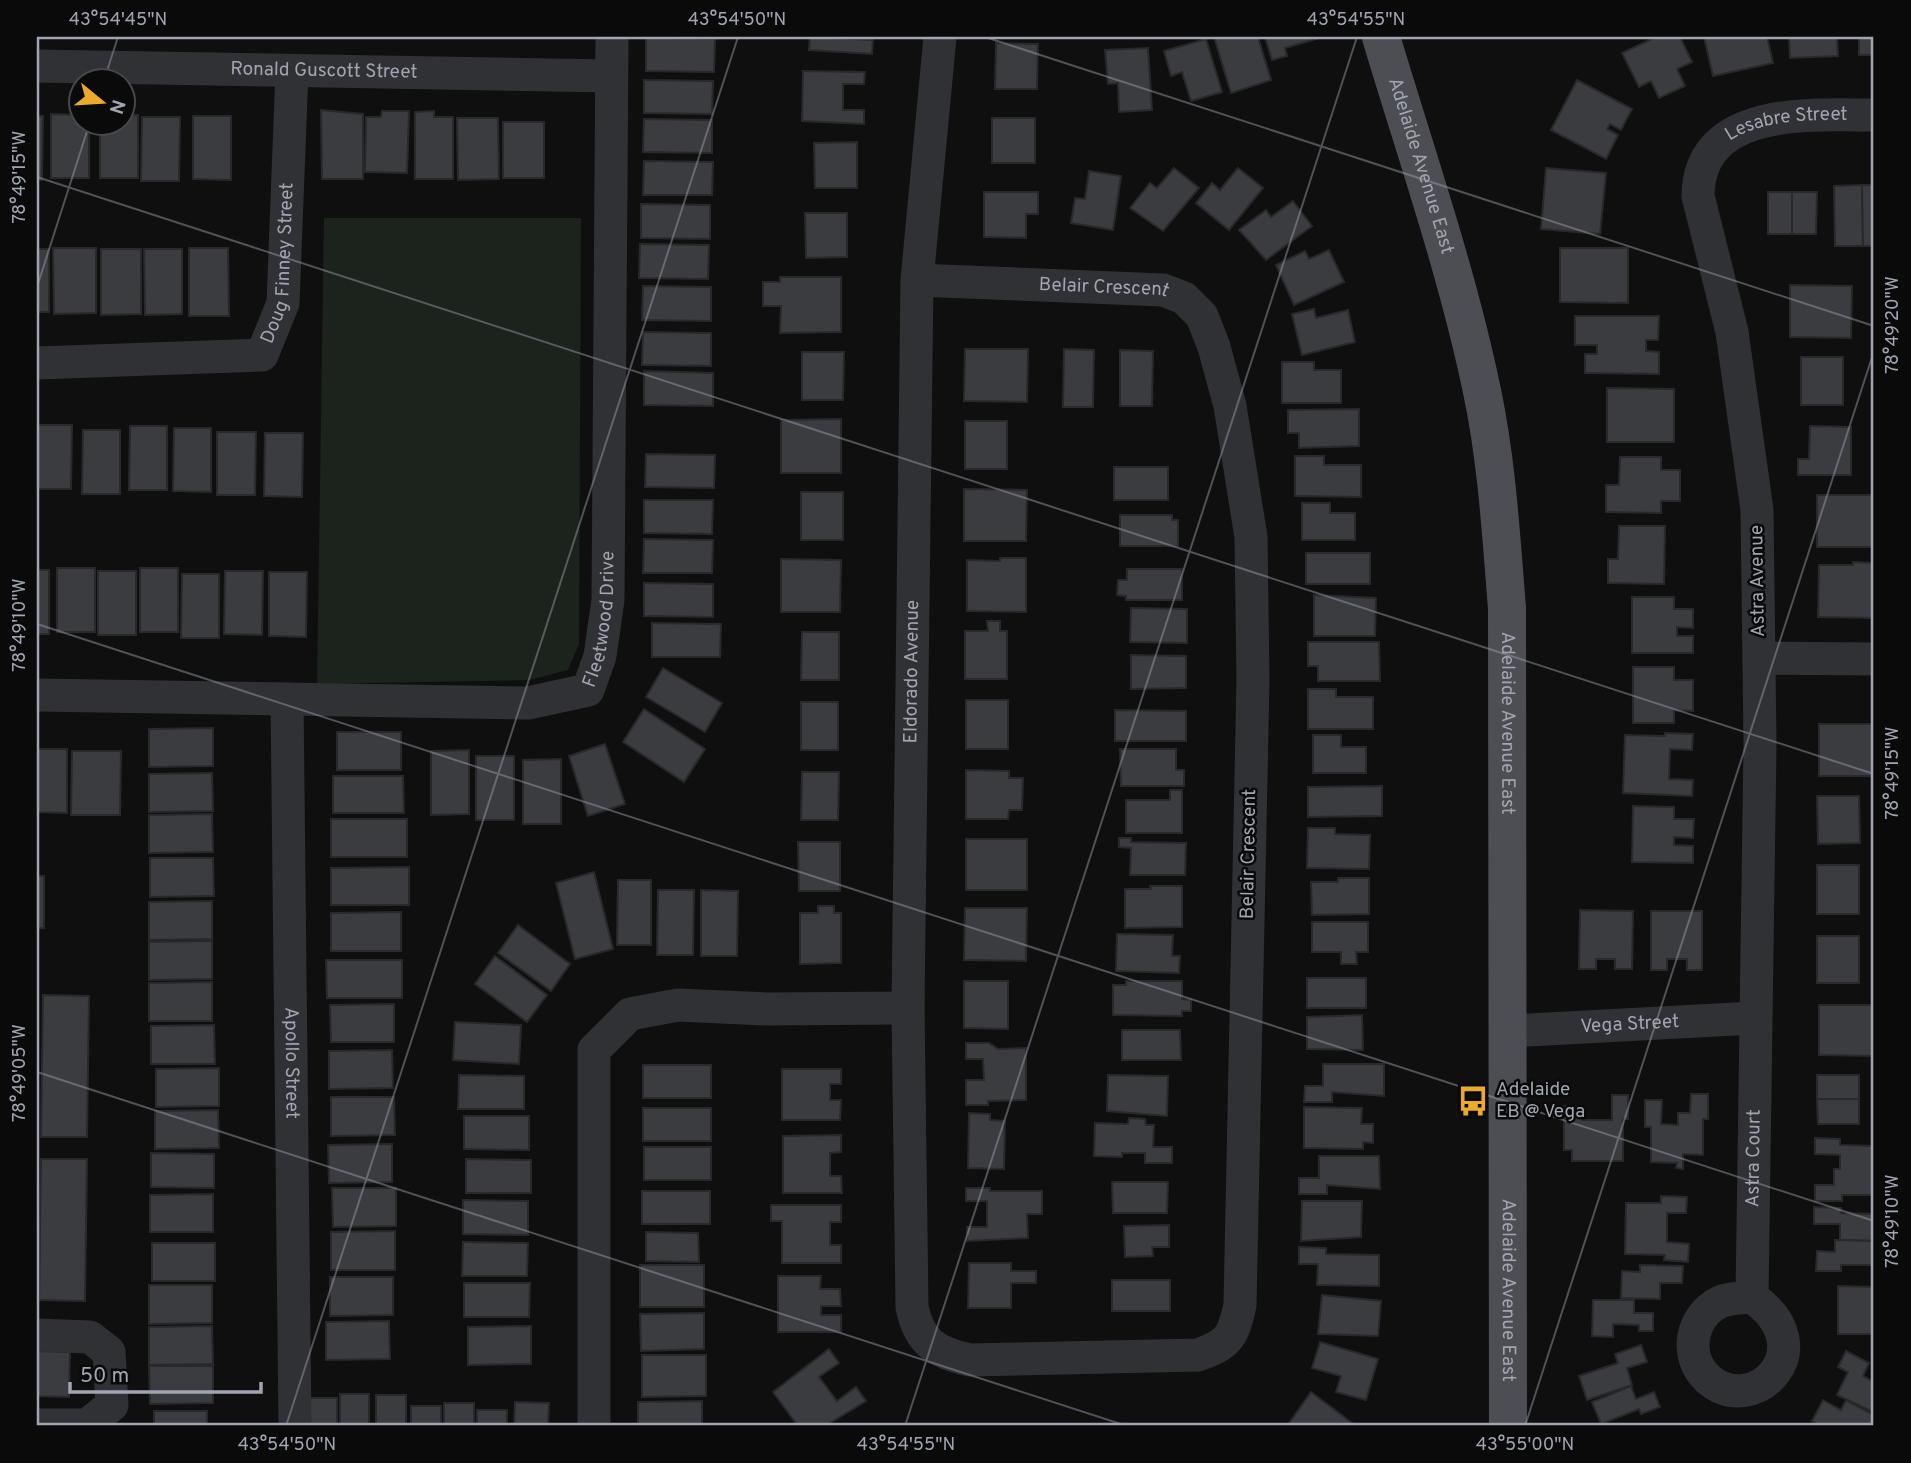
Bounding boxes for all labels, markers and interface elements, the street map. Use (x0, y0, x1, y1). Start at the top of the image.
text: 43°54'45"N (69, 9, 167, 32)
text: 43°54'50"N (688, 9, 786, 32)
text: 43°54'55"N (1307, 9, 1405, 32)
street label: Ronald Guscott Street (230, 57, 418, 85)
north arrow (66, 66, 136, 136)
street label: Adelaide Avenue East (1382, 75, 1459, 257)
text: N (103, 96, 130, 117)
street label: Lesabre Street (1721, 103, 1848, 147)
text: 78°49'15"W (9, 131, 32, 224)
street label: Doug Finney Street (256, 182, 300, 347)
street label: Belair Crescent (1038, 273, 1173, 303)
text: 78°49'20"W (1882, 276, 1905, 374)
street label: Astra Avenue (1745, 525, 1771, 637)
street label: Fleetwood Drive (578, 551, 620, 691)
text: 78°49'10"W (9, 578, 32, 672)
street label: Eldorado Avenue (899, 600, 925, 744)
street label: Adelaide Avenue East (1495, 631, 1519, 815)
text: 78°49'15"W (1882, 727, 1905, 820)
street label: Belair Crescent (1236, 789, 1262, 919)
street label: Apollo Street (278, 1007, 304, 1119)
street label: Vega Street (1580, 1010, 1680, 1039)
text: 78°49'05"W (9, 1024, 32, 1122)
place label: Adelaide EB @ Vega (1496, 1078, 1585, 1124)
bus stop icon: Adelaide EB @ Vega (1456, 1084, 1490, 1118)
street label: Astra Court (1741, 1109, 1767, 1208)
text: 78°49'10"W (1882, 1174, 1905, 1268)
street label: Adelaide Avenue East (1496, 1198, 1520, 1382)
scale bar (70, 1351, 261, 1395)
text: 50 m (80, 1363, 129, 1390)
text: 43°54'50"N (238, 1434, 336, 1457)
text: 43°54'55"N (857, 1434, 955, 1457)
text: 43°55'00"N (1476, 1434, 1574, 1457)

